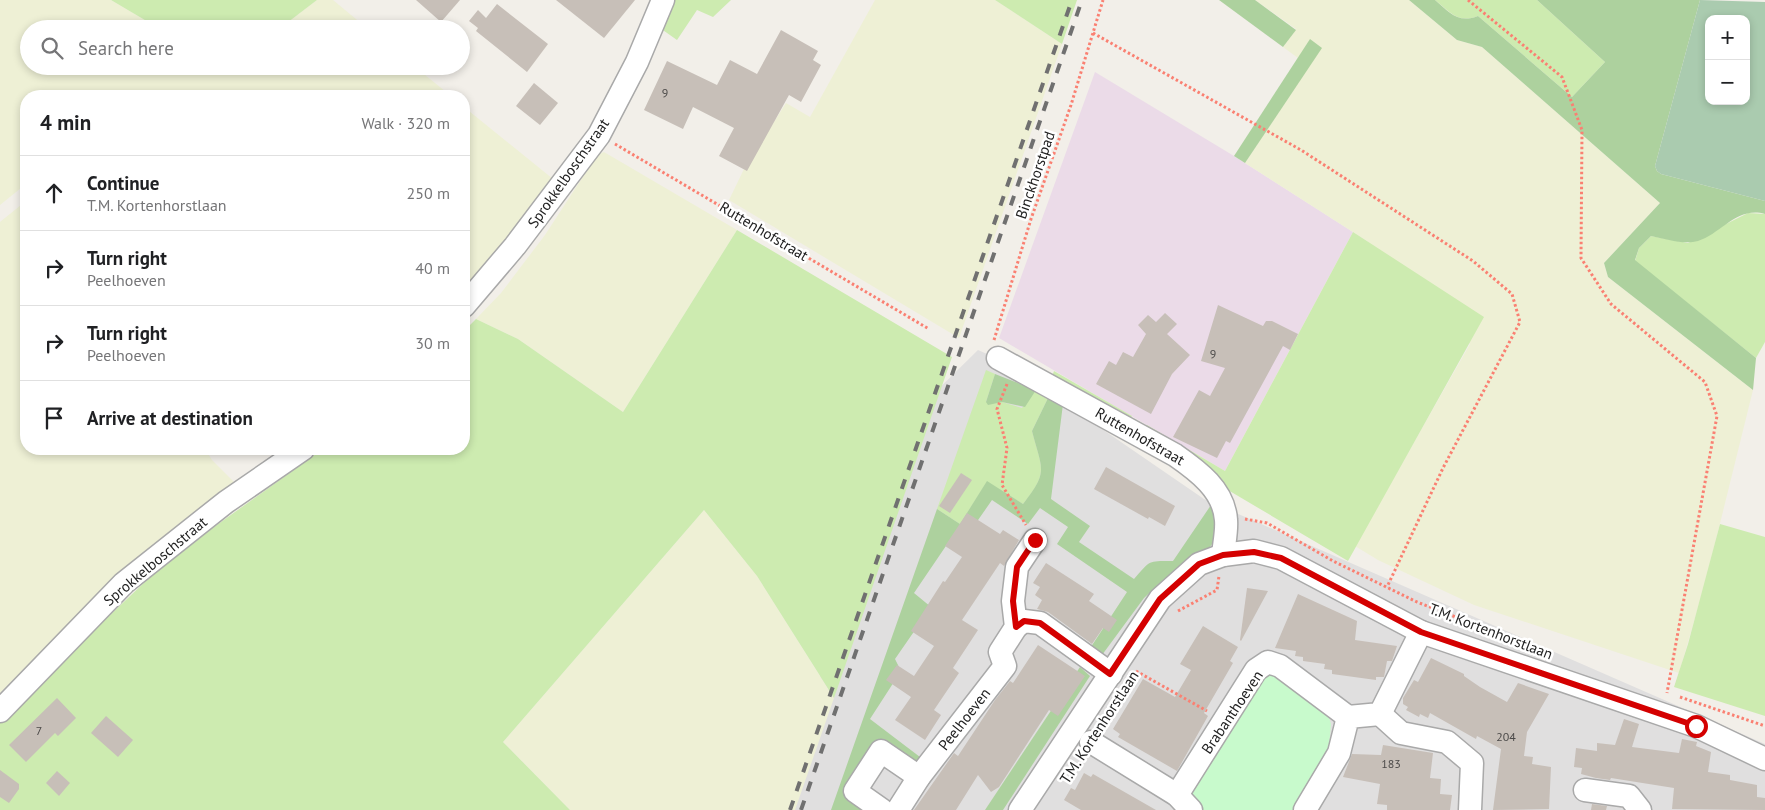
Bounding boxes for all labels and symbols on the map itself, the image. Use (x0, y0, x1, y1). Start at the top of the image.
house number: 9 (662, 85, 668, 100)
street label: Sprokkelboschstraat (523, 115, 613, 231)
street label: Binckhorstpad (1011, 129, 1059, 221)
street label: Ruttenhofstraat (716, 197, 812, 265)
house number: 9 (1210, 346, 1216, 361)
street label: Ruttenhofstraat (1092, 403, 1188, 469)
street label: Sprokkelboschstraat (99, 512, 211, 610)
route end (1024, 529, 1047, 552)
street label: T.M. Kortenhorstlaan (1426, 599, 1556, 663)
street label: T.M. Kortenhorstlaan (1055, 667, 1143, 787)
street label: Brabanthoeven (1197, 667, 1267, 757)
street label: Peelhoeven (934, 684, 994, 754)
route start (1685, 715, 1708, 738)
house number: 7 (36, 723, 42, 738)
house number: 204 (1496, 729, 1516, 744)
house number: 183 (1381, 756, 1401, 771)

